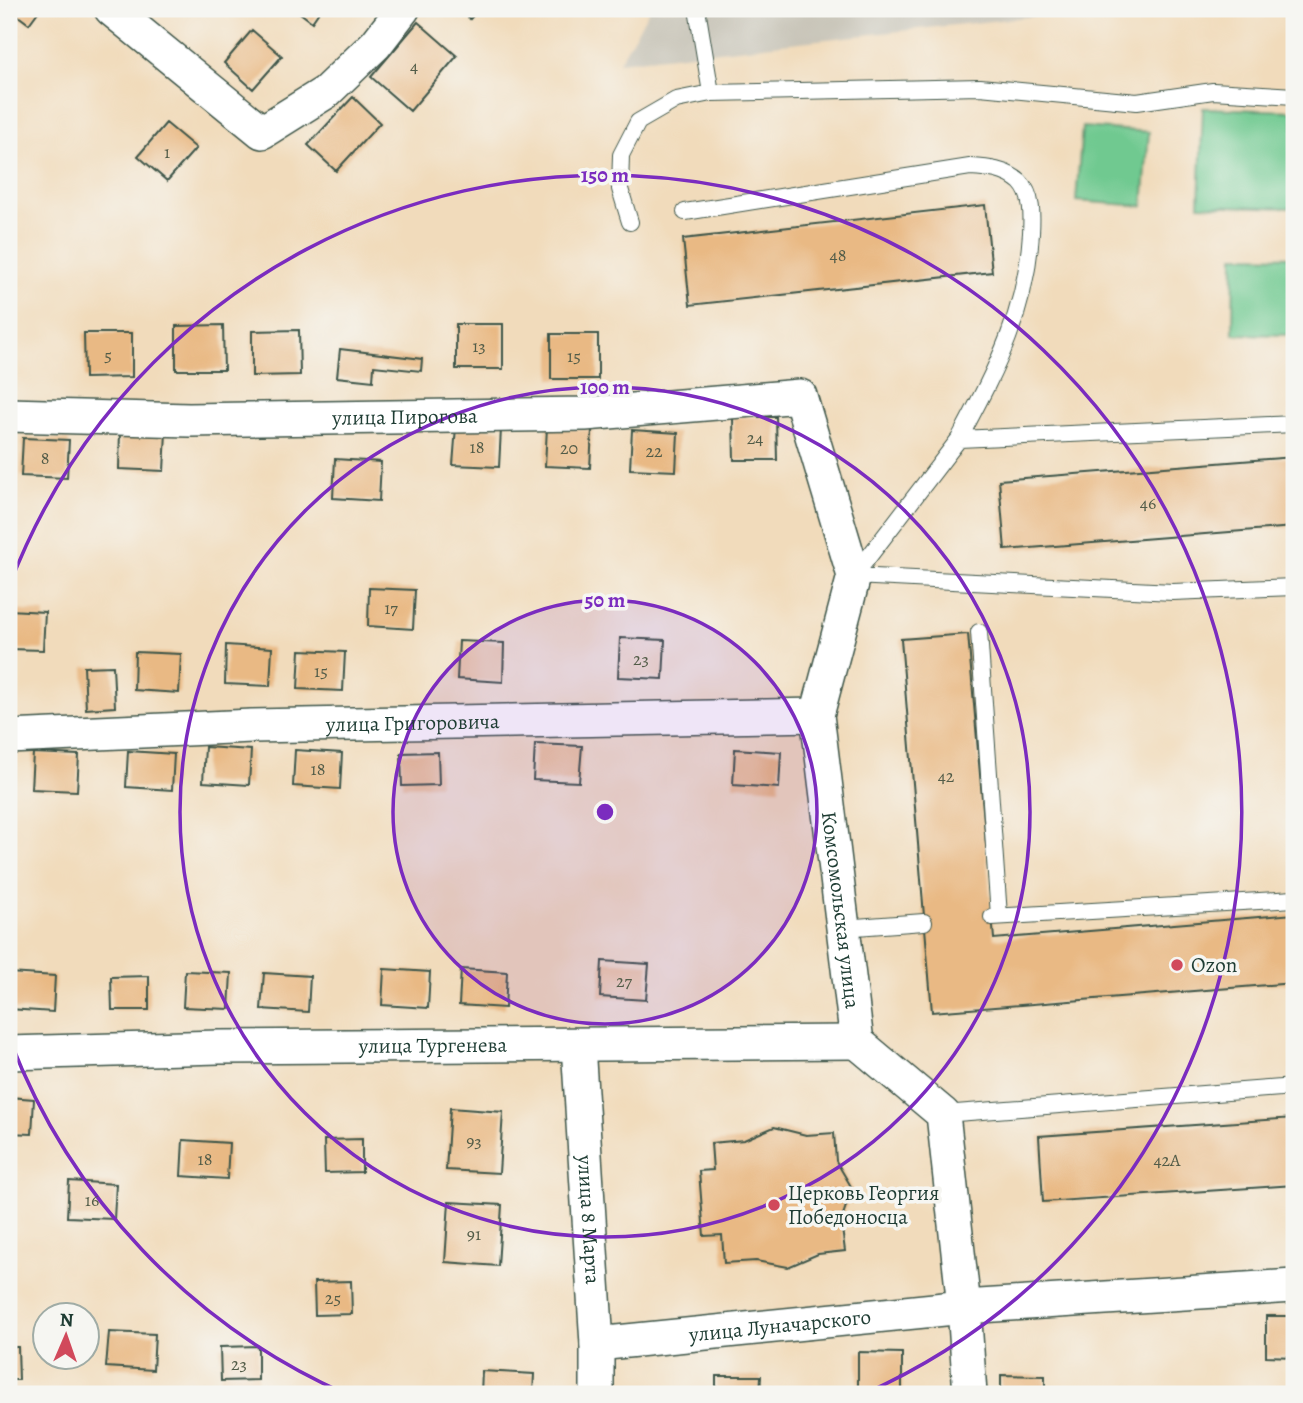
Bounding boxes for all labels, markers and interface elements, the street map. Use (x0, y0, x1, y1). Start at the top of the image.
house number: 4 (410, 54, 418, 78)
house number: 1 (164, 140, 170, 164)
text: 150 m (581, 161, 630, 189)
house number: 48 (830, 243, 846, 267)
house number: 13 (472, 334, 486, 358)
house number: 5 (104, 343, 112, 367)
house number: 15 (567, 344, 581, 368)
text: 100 m (580, 373, 630, 401)
street label: улица Пирогова (331, 402, 478, 432)
house number: 24 (747, 426, 763, 450)
house number: 18 (470, 435, 484, 459)
house number: 20 (560, 436, 578, 460)
house number: 22 (645, 439, 663, 463)
house number: 8 (41, 446, 49, 470)
house number: 46 (1140, 491, 1156, 515)
text: 50 m (585, 586, 626, 614)
house number: 17 (384, 596, 398, 620)
house number: 23 (633, 647, 649, 671)
house number: 15 (314, 659, 328, 683)
street label: улица Григоровича (325, 707, 500, 739)
house number: 18 (311, 757, 325, 781)
house number: 42 (938, 764, 955, 788)
centre of rings (593, 800, 617, 824)
street label: Комсомольская улица (815, 810, 867, 1010)
place label: Ozon (1191, 951, 1237, 979)
marker: Ozon (1169, 957, 1185, 973)
house number: 27 (616, 969, 632, 993)
street label: улица Тургенева (357, 1031, 508, 1060)
house number: 93 (466, 1129, 482, 1153)
house number: 18 (198, 1147, 212, 1171)
house number: 42А (1153, 1148, 1181, 1172)
street label: улица 8 Марта (571, 1153, 607, 1285)
place label: Церковь Георгия Победоносца (788, 1179, 939, 1231)
house number: 16 (85, 1188, 99, 1212)
marker: Церковь Георгия Победоносца (766, 1197, 782, 1213)
house number: 91 (467, 1222, 481, 1246)
house number: 25 (325, 1286, 341, 1310)
north arrow (32, 1302, 102, 1372)
street label: улица Луначарского (687, 1302, 872, 1349)
text: N (59, 1307, 74, 1333)
house number: 23 (231, 1352, 247, 1376)

